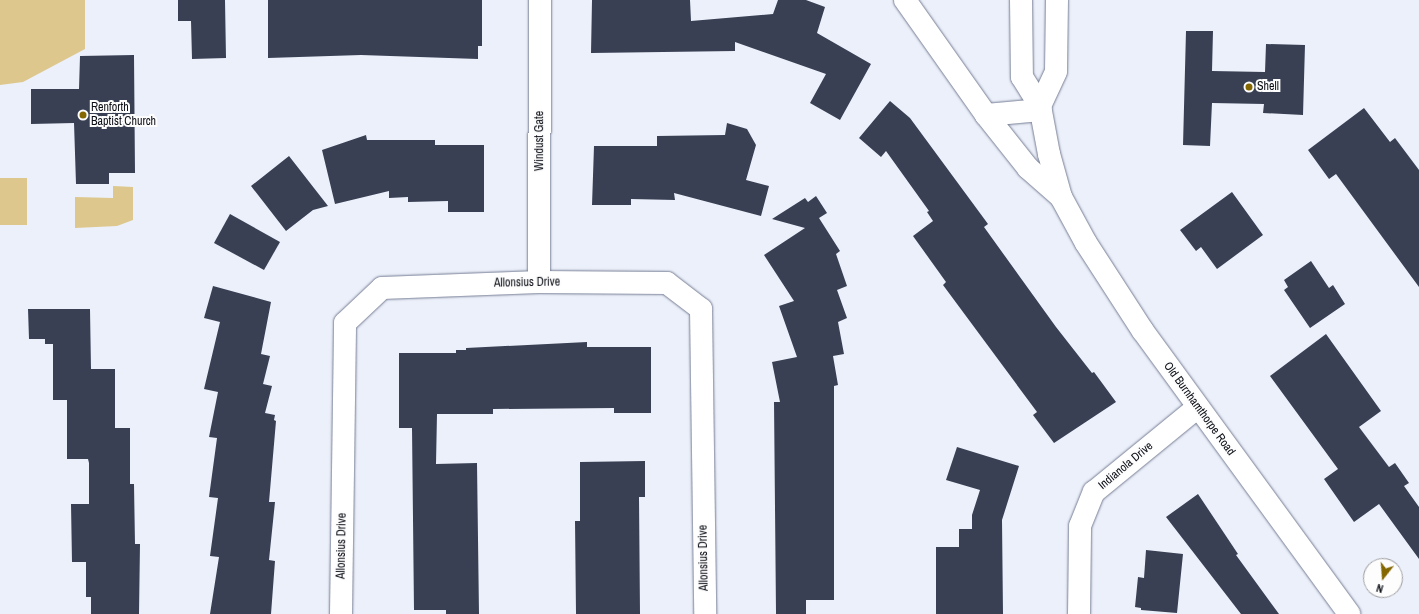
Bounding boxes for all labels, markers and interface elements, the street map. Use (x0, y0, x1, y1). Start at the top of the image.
place label: Shell (1257, 80, 1279, 94)
marker: Shell (1244, 82, 1254, 92)
place label: Renforth Baptist Church (91, 101, 156, 129)
marker: Renforth Baptist Church (78, 110, 88, 120)
street label: Windust Gate (533, 111, 547, 171)
street label: Allonsius Drive (494, 275, 560, 291)
street label: Old Burnhamthorpe Road (1160, 359, 1238, 459)
street label: Indianola Drive (1096, 439, 1156, 493)
street label: Allonsius Drive (334, 513, 350, 579)
street label: Allonsius Drive (696, 525, 712, 591)
north arrow (1363, 558, 1403, 598)
text: N (1375, 581, 1385, 596)

